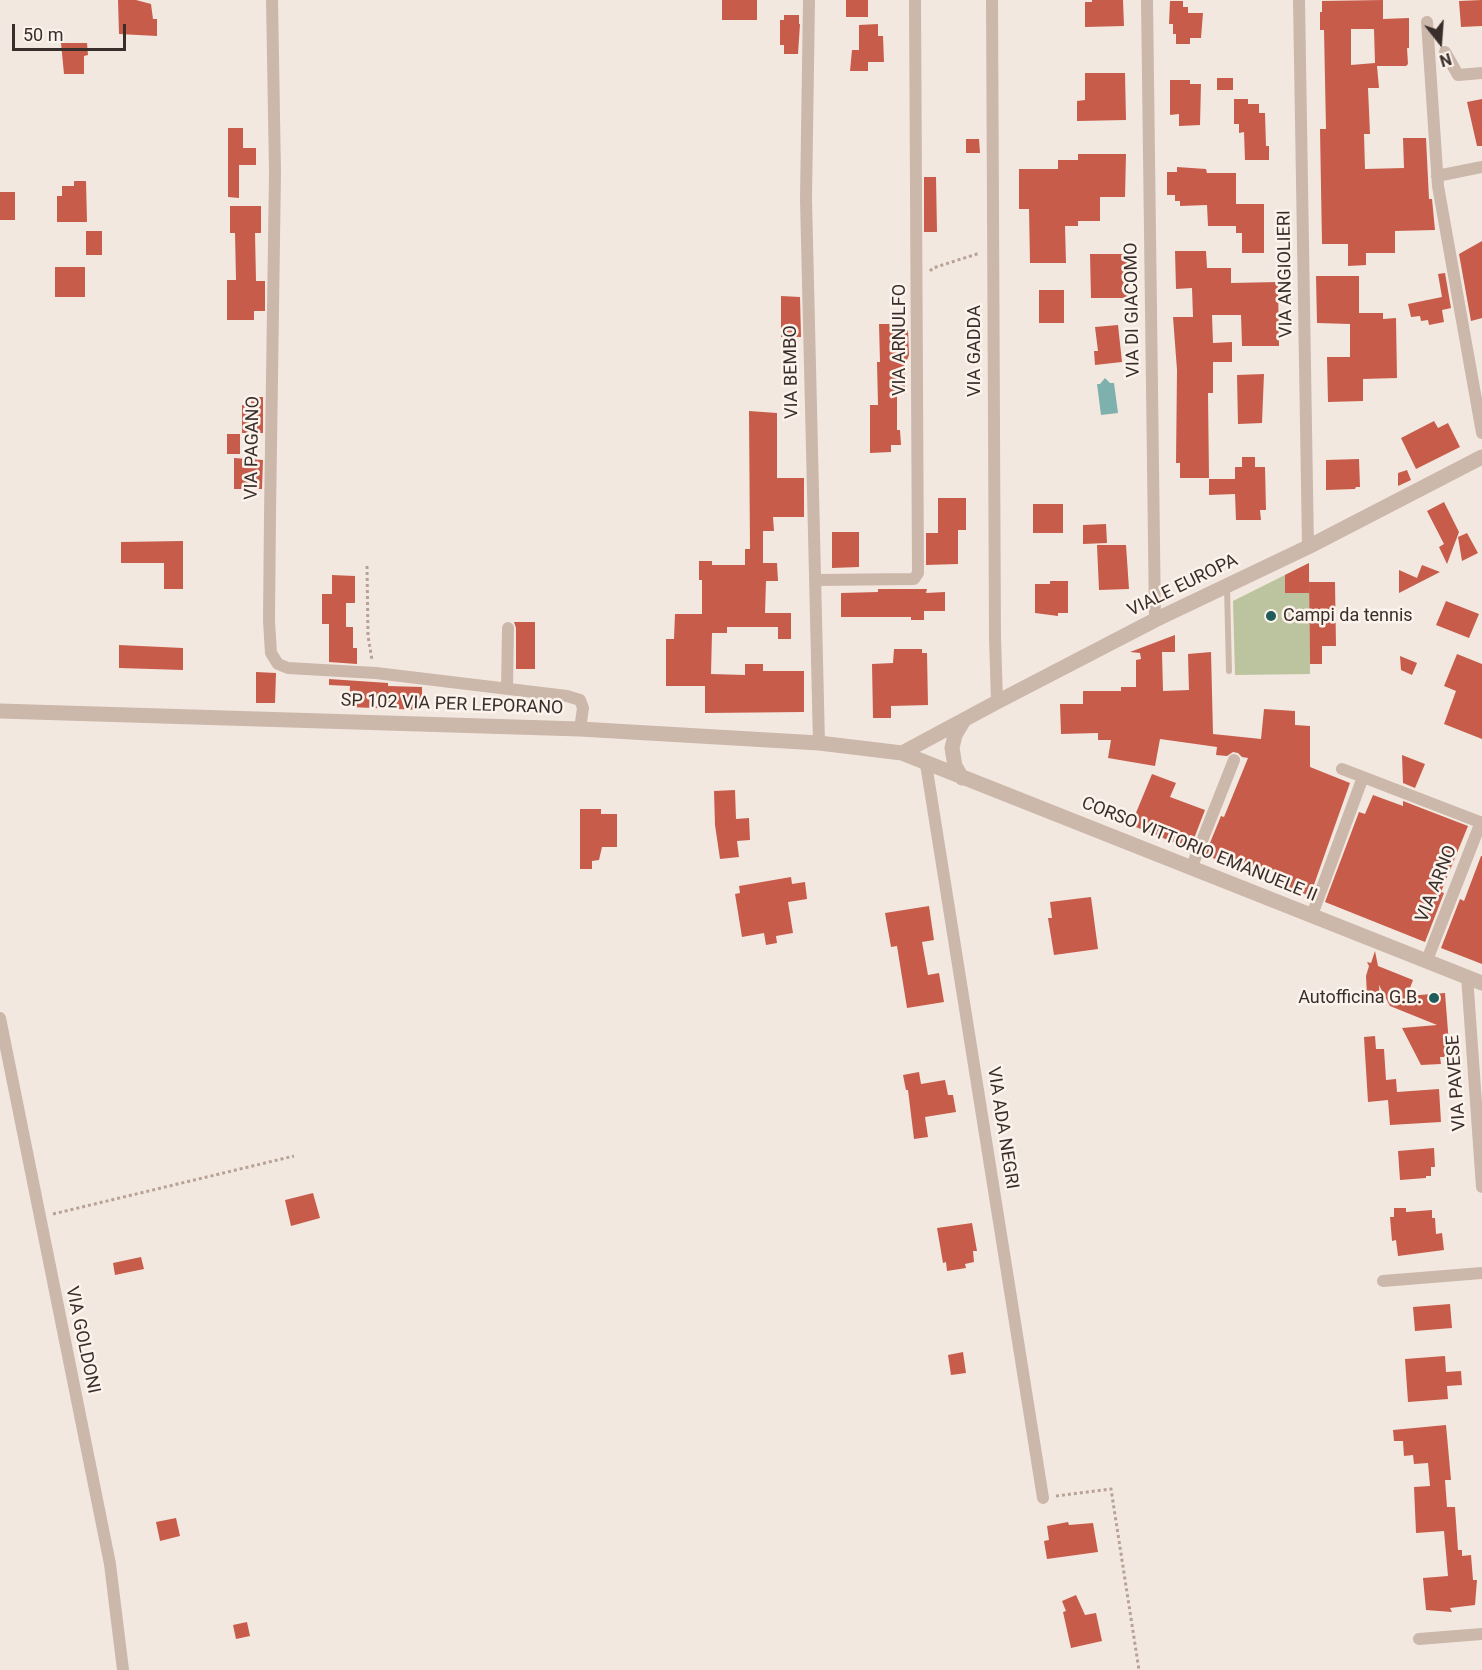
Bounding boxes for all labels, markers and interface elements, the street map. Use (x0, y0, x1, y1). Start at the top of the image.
scale bar (15, 12, 129, 50)
north arrow (1410, 12, 1470, 72)
text: 50 m (23, 24, 63, 45)
text: N (1437, 49, 1454, 70)
street label: VIA ANGIOLIERI (1274, 210, 1298, 338)
street label: VIA DI GIACOMO (1121, 242, 1145, 378)
street label: VIA ARNULFO (889, 284, 911, 396)
street label: VIA GADDA (964, 305, 986, 397)
street label: VIA BEMBO (780, 325, 804, 419)
street label: VIA PAGANO (241, 396, 265, 500)
street label: VIALE EUROPA (1124, 550, 1242, 622)
place label: Campi da tennis (1283, 605, 1413, 627)
marker: Campi da tennis (1264, 609, 1278, 623)
street label: SP 102 VIA PER LEPORANO (340, 690, 564, 720)
street label: CORSO VITTORIO EMANUELE II (1078, 793, 1320, 907)
street label: VIA ARNO (1412, 843, 1462, 925)
place label: Autofficina G.B. (1298, 987, 1422, 1009)
marker: Autofficina G.B. (1427, 991, 1441, 1005)
street label: VIA PAVESE (1443, 1034, 1471, 1132)
street label: VIA ADA NEGRI (982, 1065, 1022, 1191)
street label: VIA GOLDONI (60, 1284, 104, 1396)

